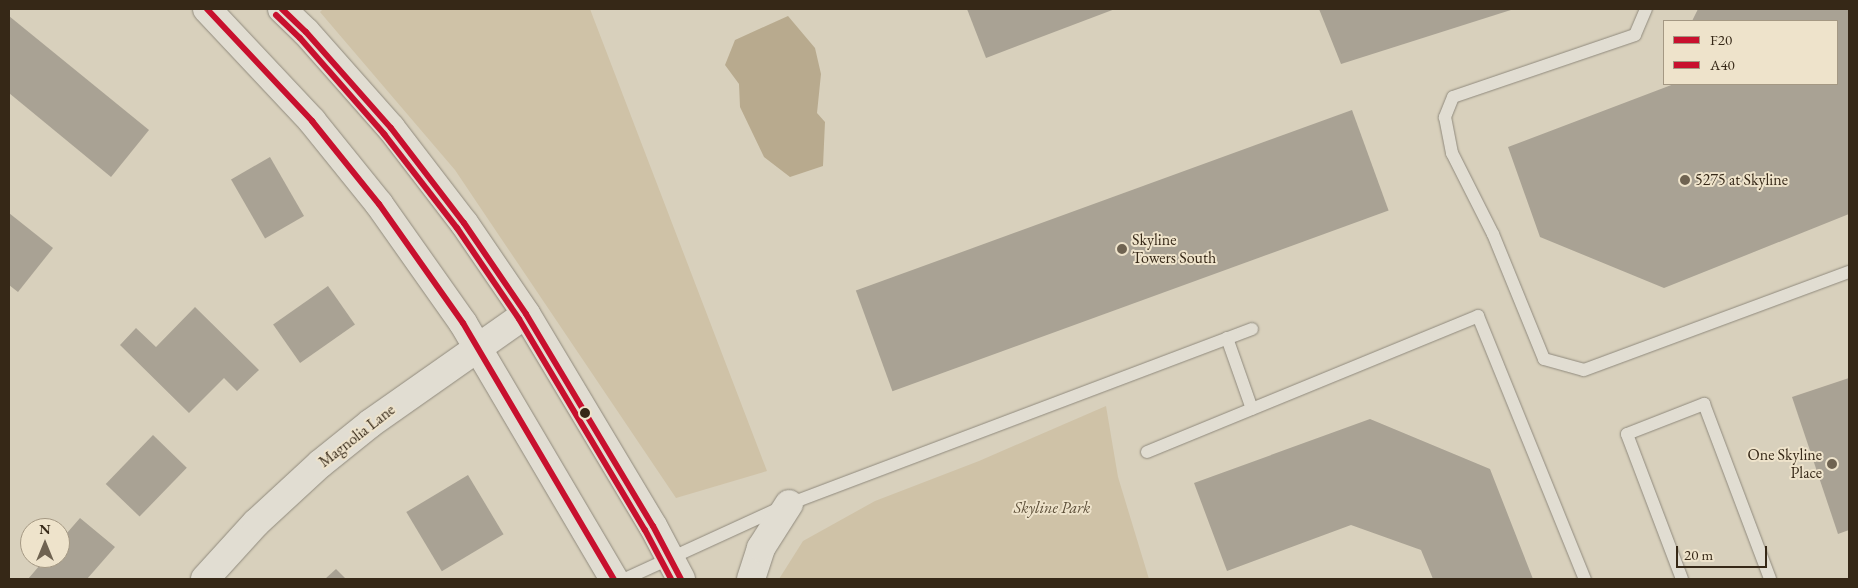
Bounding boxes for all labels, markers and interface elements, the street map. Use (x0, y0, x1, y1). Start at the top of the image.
legend (1663, 20, 1838, 85)
text: F20 (1710, 30, 1732, 49)
text: A40 (1710, 55, 1735, 74)
place label: 5275 at Skyline (1695, 170, 1788, 190)
marker: 5275 at Skyline (1679, 174, 1691, 186)
place label: Skyline Towers South (1132, 230, 1216, 268)
marker: Skyline Towers South (1116, 243, 1128, 255)
street label: Magnolia Lane (315, 400, 399, 472)
unlabelled marker (580, 408, 590, 418)
place label: One Skyline Place (1748, 445, 1822, 483)
marker: One Skyline Place (1826, 458, 1838, 470)
park label: Skyline Park (1014, 498, 1090, 518)
north arrow (20, 518, 70, 568)
text: N (39, 520, 51, 538)
scale bar (1678, 536, 1769, 568)
text: 20 m (1684, 545, 1713, 564)

